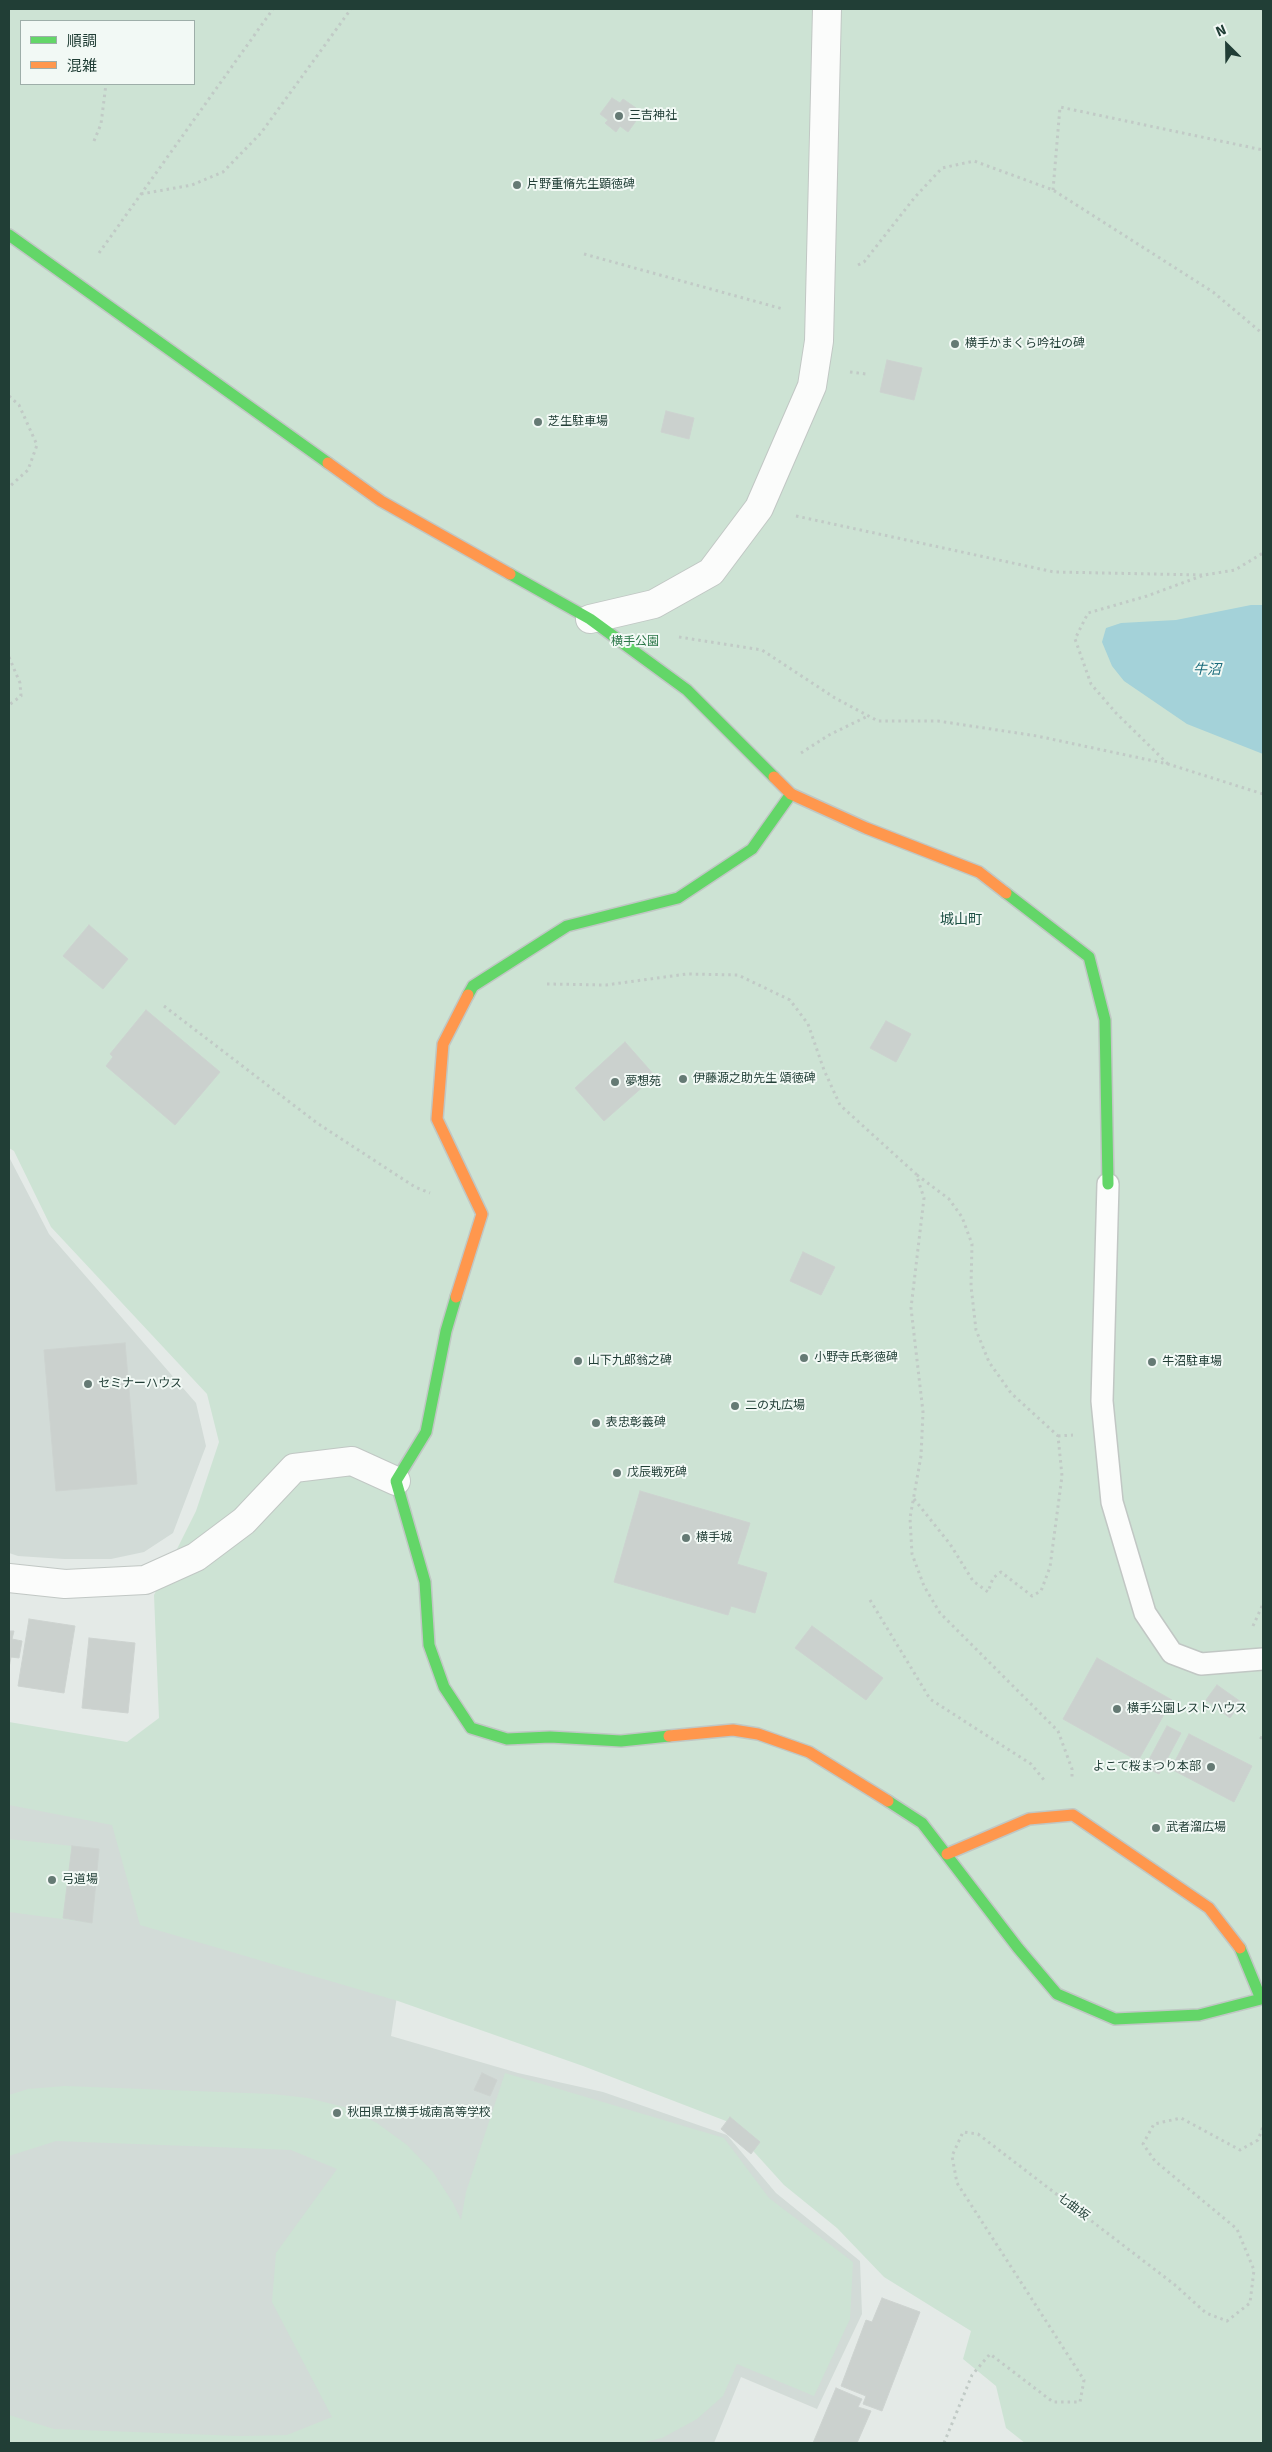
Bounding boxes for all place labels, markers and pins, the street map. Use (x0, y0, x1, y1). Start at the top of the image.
place label: 三吉神社 (629, 109, 677, 123)
marker: 三吉神社 (613, 110, 625, 122)
place label: 片野重脩先生顕徳碑 (527, 178, 635, 192)
marker: 片野重脩先生顕徳碑 (511, 179, 523, 191)
place label: 横手かまくら吟社の碑 (965, 337, 1085, 351)
marker: 横手かまくら吟社の碑 (949, 338, 961, 350)
place label: 芝生駐車場 (548, 415, 608, 429)
marker: 芝生駐車場 (532, 416, 544, 428)
place label: 伊藤源之助先生 頌徳碑 (693, 1072, 816, 1086)
marker: 伊藤源之助先生 頌徳碑 (677, 1073, 689, 1085)
place label: 夢想苑 (625, 1075, 661, 1089)
marker: 夢想苑 (609, 1076, 621, 1088)
place label: 小野寺氏彰徳碑 (814, 1351, 898, 1365)
marker: 小野寺氏彰徳碑 (798, 1352, 810, 1364)
place label: 山下九郎翁之碑 (588, 1354, 672, 1368)
marker: 山下九郎翁之碑 (572, 1355, 584, 1367)
place label: 牛沼駐車場 (1162, 1355, 1222, 1369)
marker: 牛沼駐車場 (1146, 1356, 1158, 1368)
place label: セミナーハウス (98, 1377, 182, 1391)
marker: セミナーハウス (82, 1378, 94, 1390)
place label: 二の丸広場 (745, 1399, 805, 1413)
marker: 二の丸広場 (729, 1400, 741, 1412)
place label: 表忠彰義碑 (606, 1416, 666, 1430)
marker: 表忠彰義碑 (590, 1417, 602, 1429)
place label: 戊辰戦死碑 (627, 1466, 687, 1480)
marker: 戊辰戦死碑 (611, 1467, 623, 1479)
place label: 横手城 (696, 1531, 732, 1545)
marker: 横手城 (680, 1532, 692, 1544)
place label: 横手公園レストハウス (1127, 1702, 1247, 1716)
marker: 横手公園レストハウス (1111, 1703, 1123, 1715)
place label: よこて桜まつり本部 (1093, 1760, 1201, 1774)
marker: よこて桜まつり本部 (1205, 1761, 1217, 1773)
place label: 武者溜広場 (1166, 1821, 1226, 1835)
marker: 武者溜広場 (1150, 1822, 1162, 1834)
place label: 弓道場 (62, 1873, 98, 1887)
marker: 弓道場 (46, 1874, 58, 1886)
place label: 秋田県立横手城南高等学校 (347, 2106, 491, 2120)
marker: 秋田県立横手城南高等学校 (331, 2107, 343, 2119)

